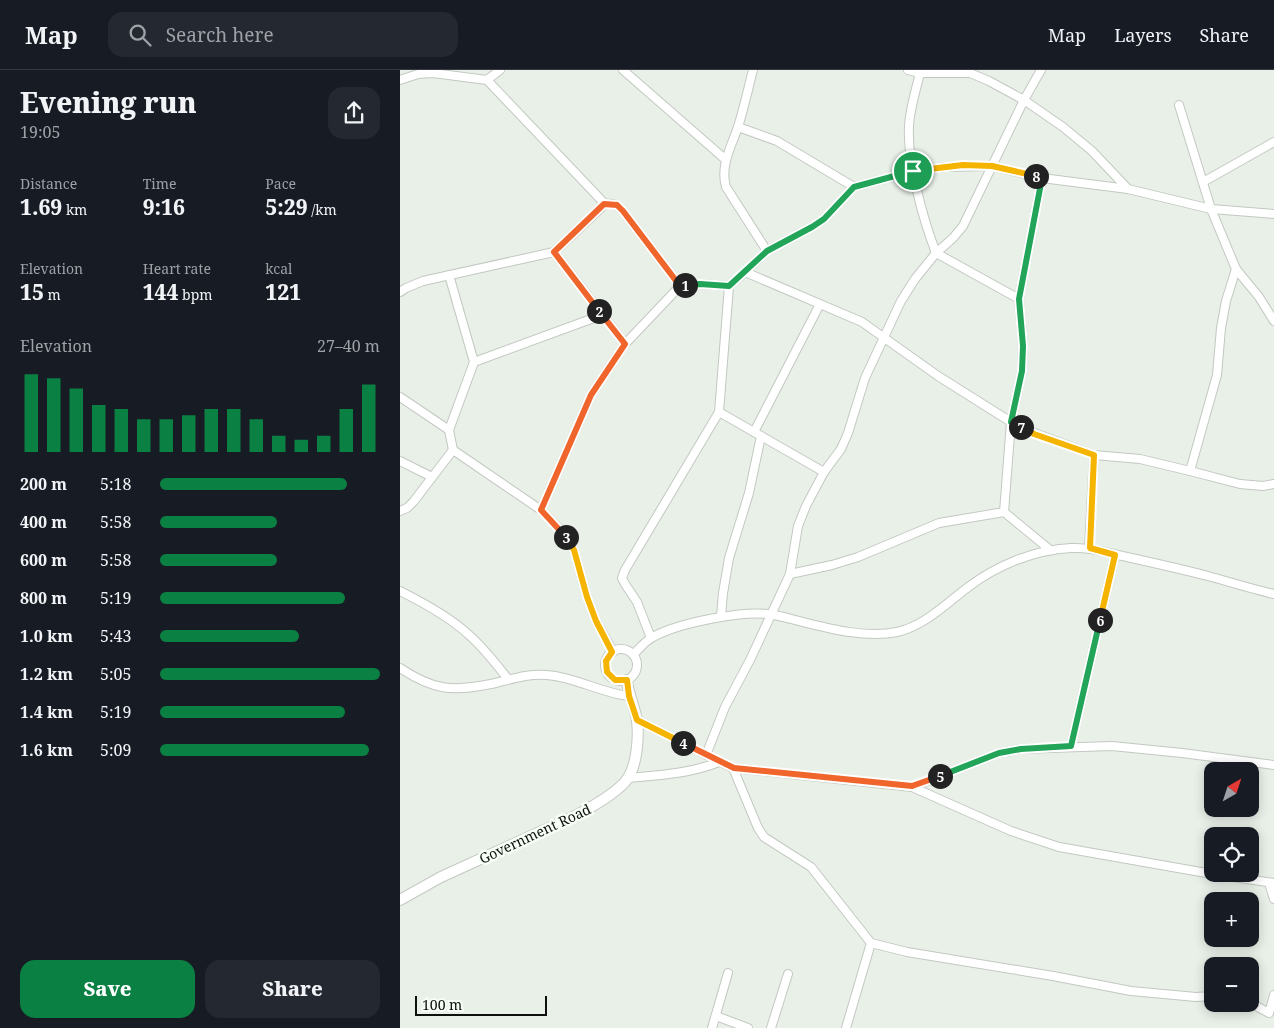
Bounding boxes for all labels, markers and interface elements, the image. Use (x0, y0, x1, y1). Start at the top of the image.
search box (108, 12, 458, 57)
text: Map (25, 18, 78, 51)
icon: search (126, 21, 154, 49)
text: Search here (166, 22, 274, 48)
text: Map (1048, 23, 1086, 47)
text: Layers (1114, 23, 1172, 47)
text: Share (1200, 23, 1249, 47)
text: Evening run (20, 83, 197, 121)
button: share (328, 87, 380, 139)
text: 19:05 (20, 121, 60, 143)
pin (892, 150, 934, 192)
icon: arrive (899, 157, 927, 185)
pin: 8 (1024, 164, 1048, 188)
text: 8 (1033, 167, 1040, 186)
text: Distance (20, 174, 77, 193)
text: Time (143, 174, 176, 193)
text: Pace (265, 174, 296, 193)
text: 1.69 (20, 193, 62, 221)
text: 9:16 (143, 193, 185, 221)
text: 5:29 (265, 193, 308, 221)
text: km (62, 200, 87, 219)
text: /km (308, 200, 337, 219)
text: Elevation (20, 259, 83, 278)
text: Heart rate (143, 259, 211, 278)
text: kcal (265, 259, 292, 278)
pin: 1 (672, 272, 698, 298)
text: 1 (682, 276, 689, 295)
text: 15 (20, 278, 44, 306)
text: 144 (143, 278, 178, 306)
text: 121 (265, 278, 301, 306)
text: m (44, 285, 61, 304)
text: bpm (178, 285, 212, 304)
pin: 2 (586, 298, 612, 324)
text: 2 (596, 302, 603, 321)
text: Elevation (20, 335, 92, 357)
text: 27–40 m (317, 335, 380, 357)
pin: 7 (1008, 414, 1034, 440)
text: 7 (1018, 418, 1025, 437)
text: 200 m (20, 473, 67, 495)
text: 5:18 (100, 473, 131, 495)
text: 400 m (20, 511, 67, 533)
text: 5:58 (100, 511, 131, 533)
pin: 3 (554, 524, 578, 550)
text: 3 (563, 528, 570, 547)
text: 600 m (20, 549, 67, 571)
text: 5:58 (100, 549, 131, 571)
text: 800 m (20, 587, 67, 609)
text: 5:19 (100, 587, 131, 609)
pin: 6 (1088, 608, 1112, 632)
text: 6 (1097, 611, 1104, 630)
text: 1.0 km (20, 625, 73, 647)
text: 5:43 (100, 625, 131, 647)
text: 1.2 km (20, 663, 73, 685)
text: 5:05 (100, 663, 131, 685)
text: 1.4 km (20, 701, 73, 723)
text: 5:19 (100, 701, 131, 723)
pin: 4 (670, 730, 696, 756)
text: 4 (680, 734, 687, 753)
text: 1.6 km (20, 739, 73, 761)
text: 5:09 (100, 739, 131, 761)
north arrow (1204, 762, 1259, 818)
map controls (1204, 762, 1259, 1012)
pin: 5 (928, 764, 952, 788)
text: 5 (937, 767, 944, 786)
street label: Government Road (476, 799, 594, 868)
button: locate (1204, 827, 1259, 882)
button: + (1204, 892, 1259, 947)
button: − (1204, 957, 1259, 1012)
button: Save (20, 960, 195, 1018)
button: Share (205, 960, 380, 1018)
scale bar (415, 993, 548, 1016)
text: 100 m (422, 995, 462, 1014)

